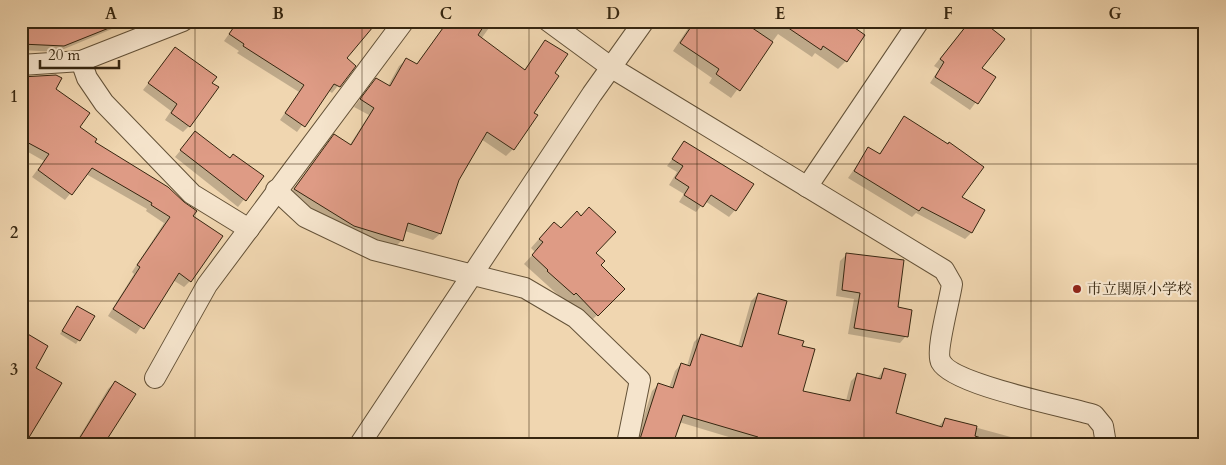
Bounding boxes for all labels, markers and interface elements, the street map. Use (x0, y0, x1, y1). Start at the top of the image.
text: A (105, 3, 117, 25)
text: B (272, 3, 284, 25)
text: C (440, 3, 452, 25)
text: D (606, 3, 620, 25)
text: E (775, 3, 785, 25)
text: F (943, 3, 953, 25)
text: G (1108, 3, 1122, 25)
scale bar (40, 38, 119, 70)
text: 20 m (48, 45, 80, 65)
text: 1 (10, 86, 18, 108)
text: 2 (10, 222, 18, 244)
place label: 市立関原小学校 (1087, 279, 1192, 299)
marker: 市立関原小学校 (1071, 283, 1083, 295)
text: 3 (10, 359, 18, 381)

